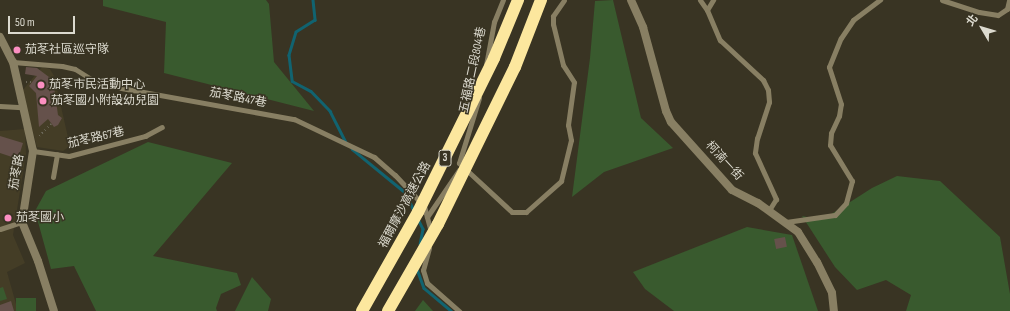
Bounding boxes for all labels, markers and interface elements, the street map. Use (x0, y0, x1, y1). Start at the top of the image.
scale bar (10, 8, 77, 34)
north arrow (962, 8, 1002, 48)
text: 北 (964, 12, 981, 29)
text: 50 m (15, 15, 35, 30)
street label: 五福路二段804巷 (457, 26, 489, 114)
place label: 茄苳社區巡守隊 (25, 43, 109, 57)
marker: 茄苳社區巡守隊 (12, 45, 22, 55)
place label: 茄苳市民活動中心 (49, 78, 145, 92)
marker: 茄苳市民活動中心 (36, 80, 46, 90)
street label: 茄苳路47巷 (208, 85, 268, 111)
place label: 茄苳國小附設幼兒園 (51, 94, 159, 108)
marker: 茄苳國小附設幼兒園 (38, 96, 48, 106)
street label: 茄苳路67巷 (66, 124, 126, 152)
street label: 柯湳一街 (702, 139, 746, 183)
road number: 3 (438, 149, 452, 167)
street label: 茄苳路 (7, 153, 27, 191)
street label: 福爾摩沙高速公路 (376, 159, 434, 251)
place label: 茄苳國小 (16, 211, 64, 225)
marker: 茄苳國小 (3, 213, 13, 223)

